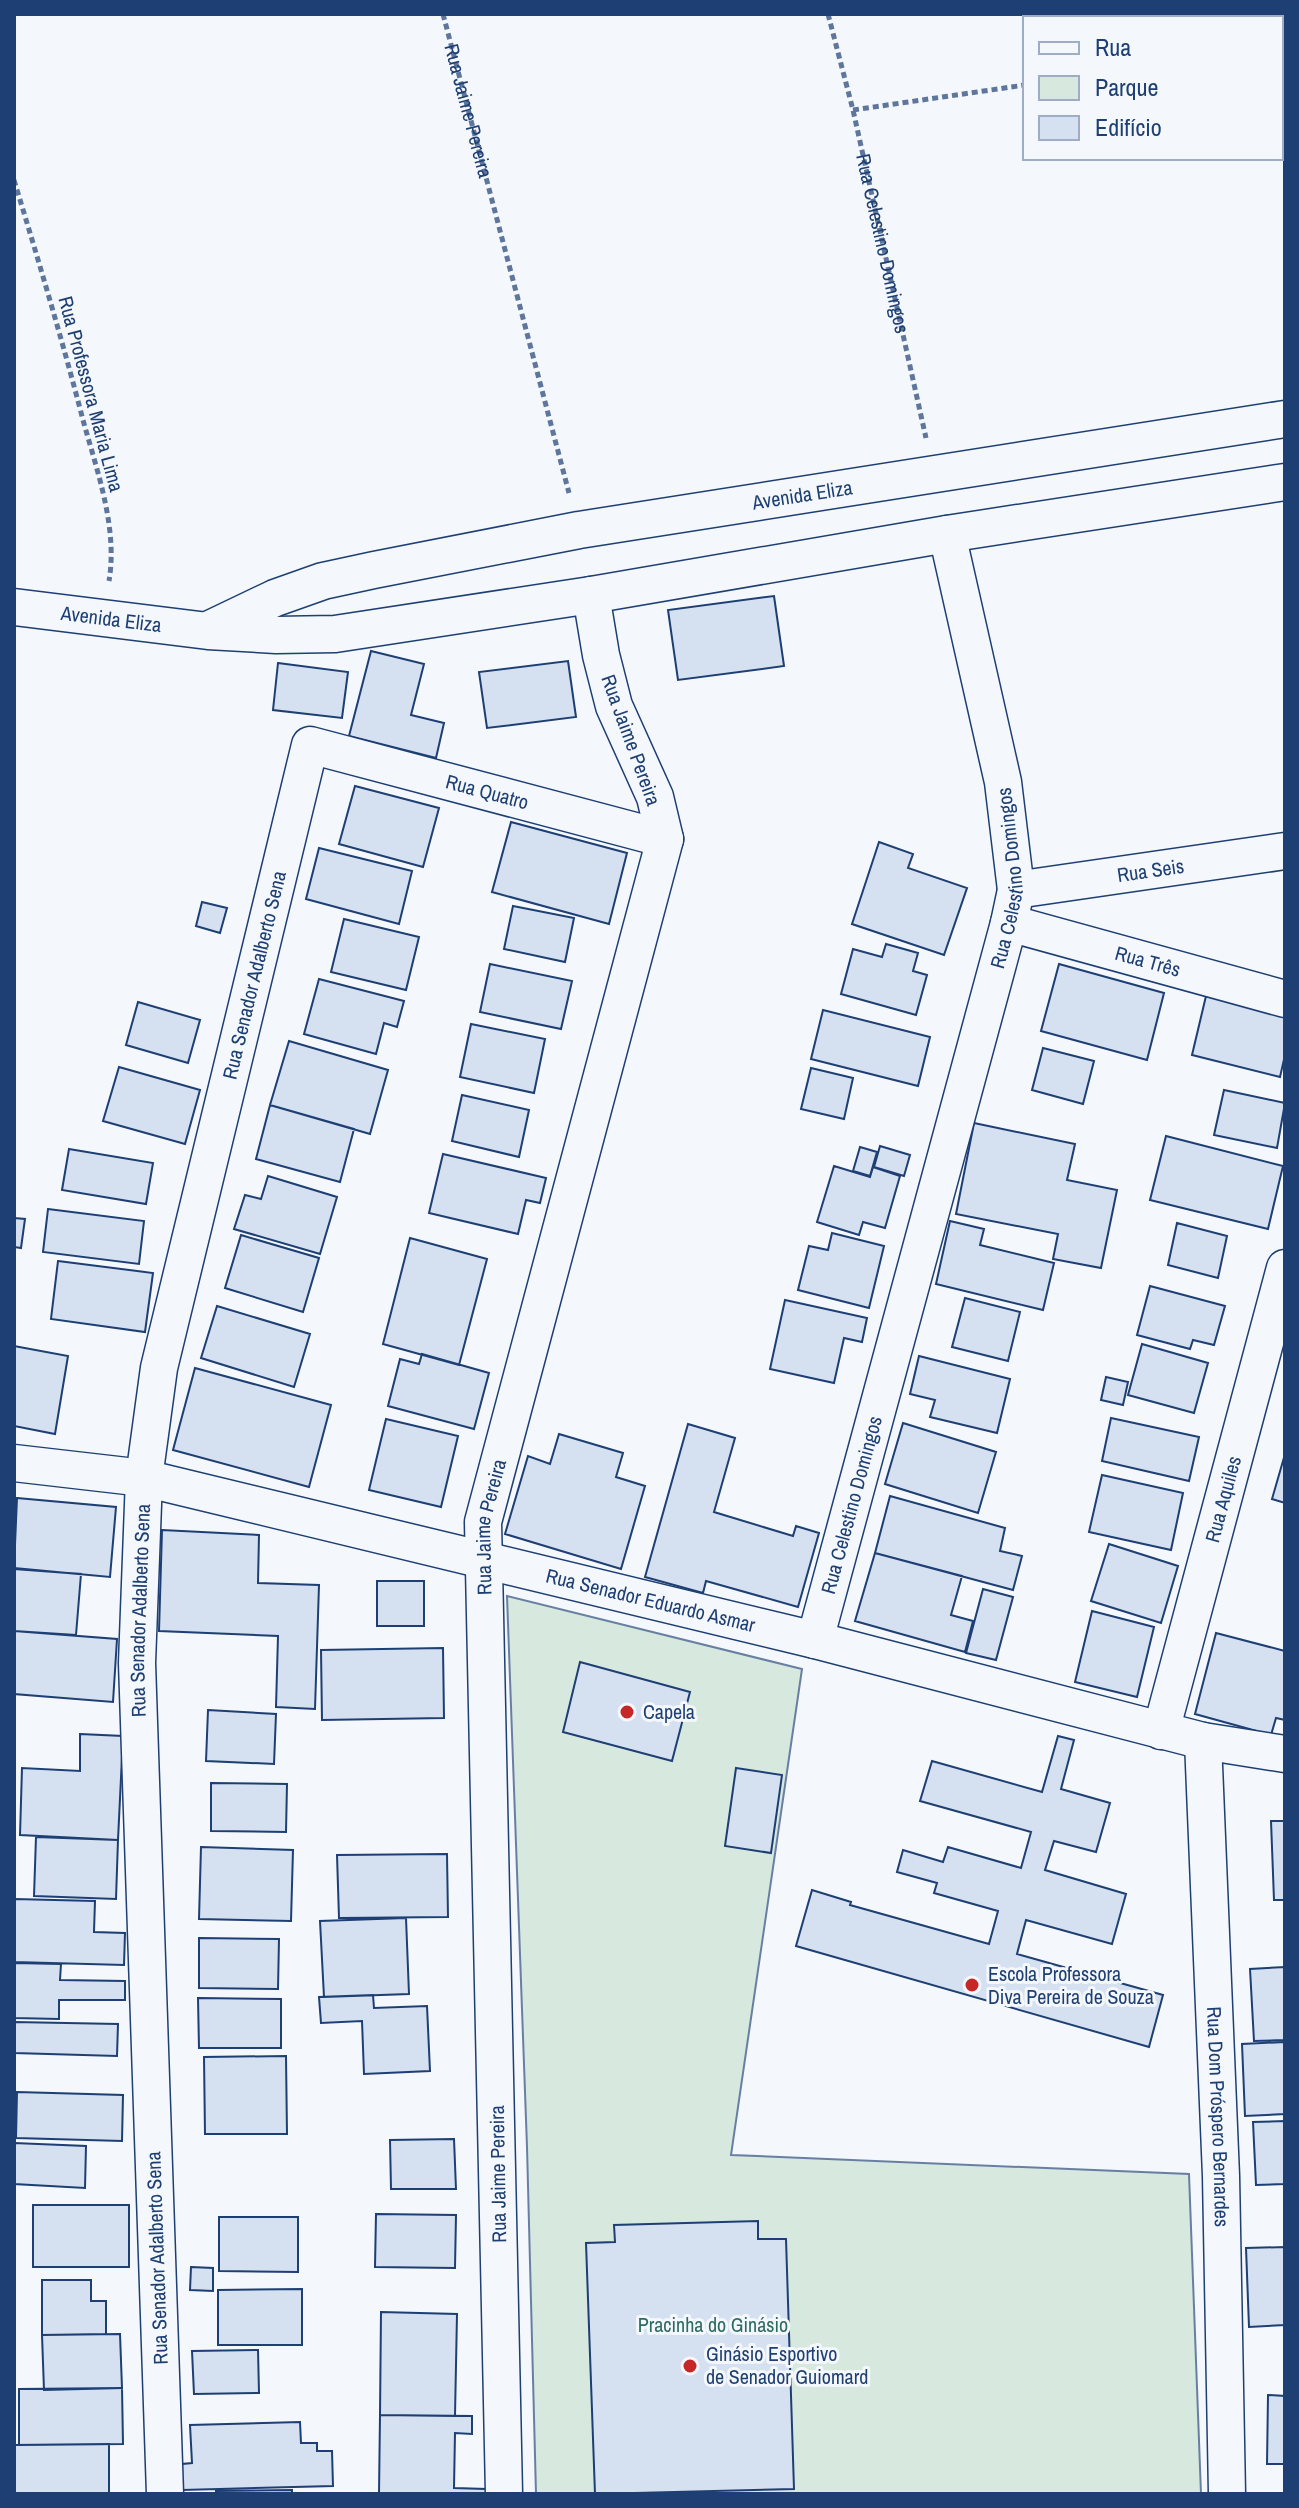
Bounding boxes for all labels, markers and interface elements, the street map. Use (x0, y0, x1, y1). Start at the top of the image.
legend (1023, 16, 1283, 160)
text: Rua (1095, 31, 1131, 63)
street label: Rua Jaime Pereira (438, 41, 499, 181)
text: Parque (1095, 71, 1158, 103)
text: Edifício (1095, 111, 1162, 143)
street label: Rua Celestino Domingos (850, 151, 916, 336)
street label: Rua Professora Maria Lima (52, 293, 131, 495)
street label: Avenida Eliza (749, 473, 854, 516)
street label: Avenida Eliza (59, 599, 163, 638)
street label: Rua Jaime Pereira (595, 671, 668, 809)
street label: Rua Quatro (443, 768, 532, 815)
street label: Rua Celestino Domingos (983, 786, 1029, 971)
street label: Rua Seis (1115, 852, 1186, 888)
street label: Rua Senador Adalberto Sena (216, 868, 292, 1082)
street label: Rua Três (1112, 939, 1184, 983)
street label: Rua Celestino Domingos (814, 1413, 888, 1597)
street label: Rua Aquiles (1198, 1453, 1247, 1545)
street label: Rua Jaime Pereira (469, 1456, 512, 1595)
street label: Rua Senador Adalberto Sena (123, 1503, 156, 1718)
street label: Rua Senador Eduardo Asmar (543, 1562, 759, 1638)
place label: Capela (643, 1698, 695, 1725)
marker: Capela (618, 1703, 636, 1721)
place label: Escola Professora Diva Pereira de Souza (988, 1960, 1154, 2010)
marker: Escola Professora Diva Pereira de Souza (963, 1976, 981, 1994)
street label: Rua Dom Próspero Bernardes (1201, 2006, 1236, 2227)
street label: Rua Jaime Pereira (483, 2105, 512, 2243)
street label: Rua Senador Adalberto Sena (139, 2151, 174, 2365)
park label: Pracinha do Ginásio (638, 2311, 788, 2338)
place label: Ginásio Esportivo de Senador Guiomard (706, 2340, 868, 2390)
marker: Ginásio Esportivo de Senador Guiomard (681, 2357, 699, 2375)

